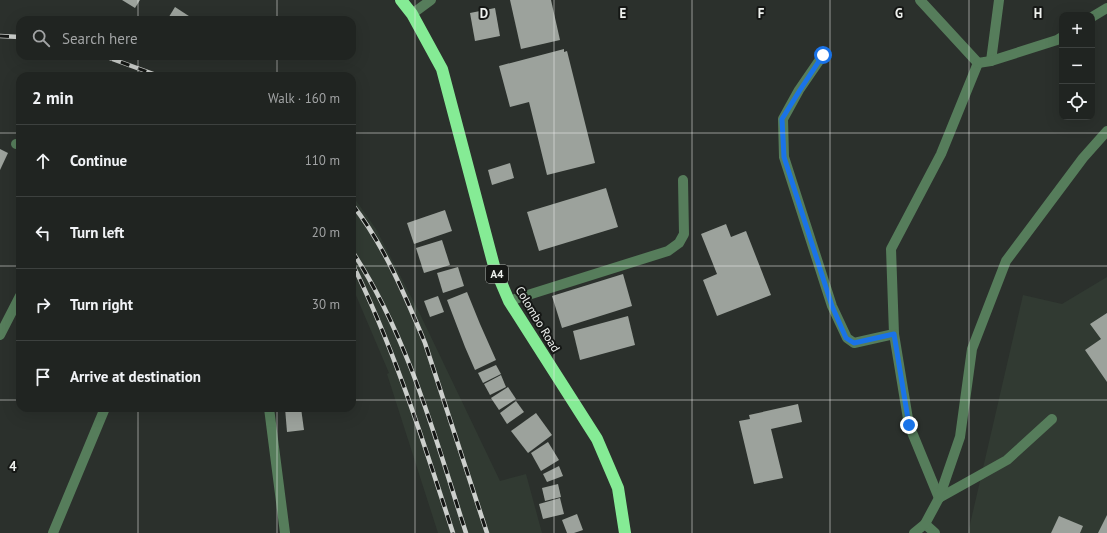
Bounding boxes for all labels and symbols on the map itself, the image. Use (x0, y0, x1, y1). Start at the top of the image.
text: D (480, 5, 488, 22)
text: E (620, 5, 627, 22)
text: F (758, 5, 765, 22)
text: G (895, 5, 903, 22)
text: H (1034, 5, 1042, 22)
route start (814, 46, 832, 64)
road number: A4 (486, 265, 508, 283)
street label: Colombo Road (512, 283, 564, 355)
route end (900, 416, 918, 434)
text: 4 (9, 458, 17, 475)

